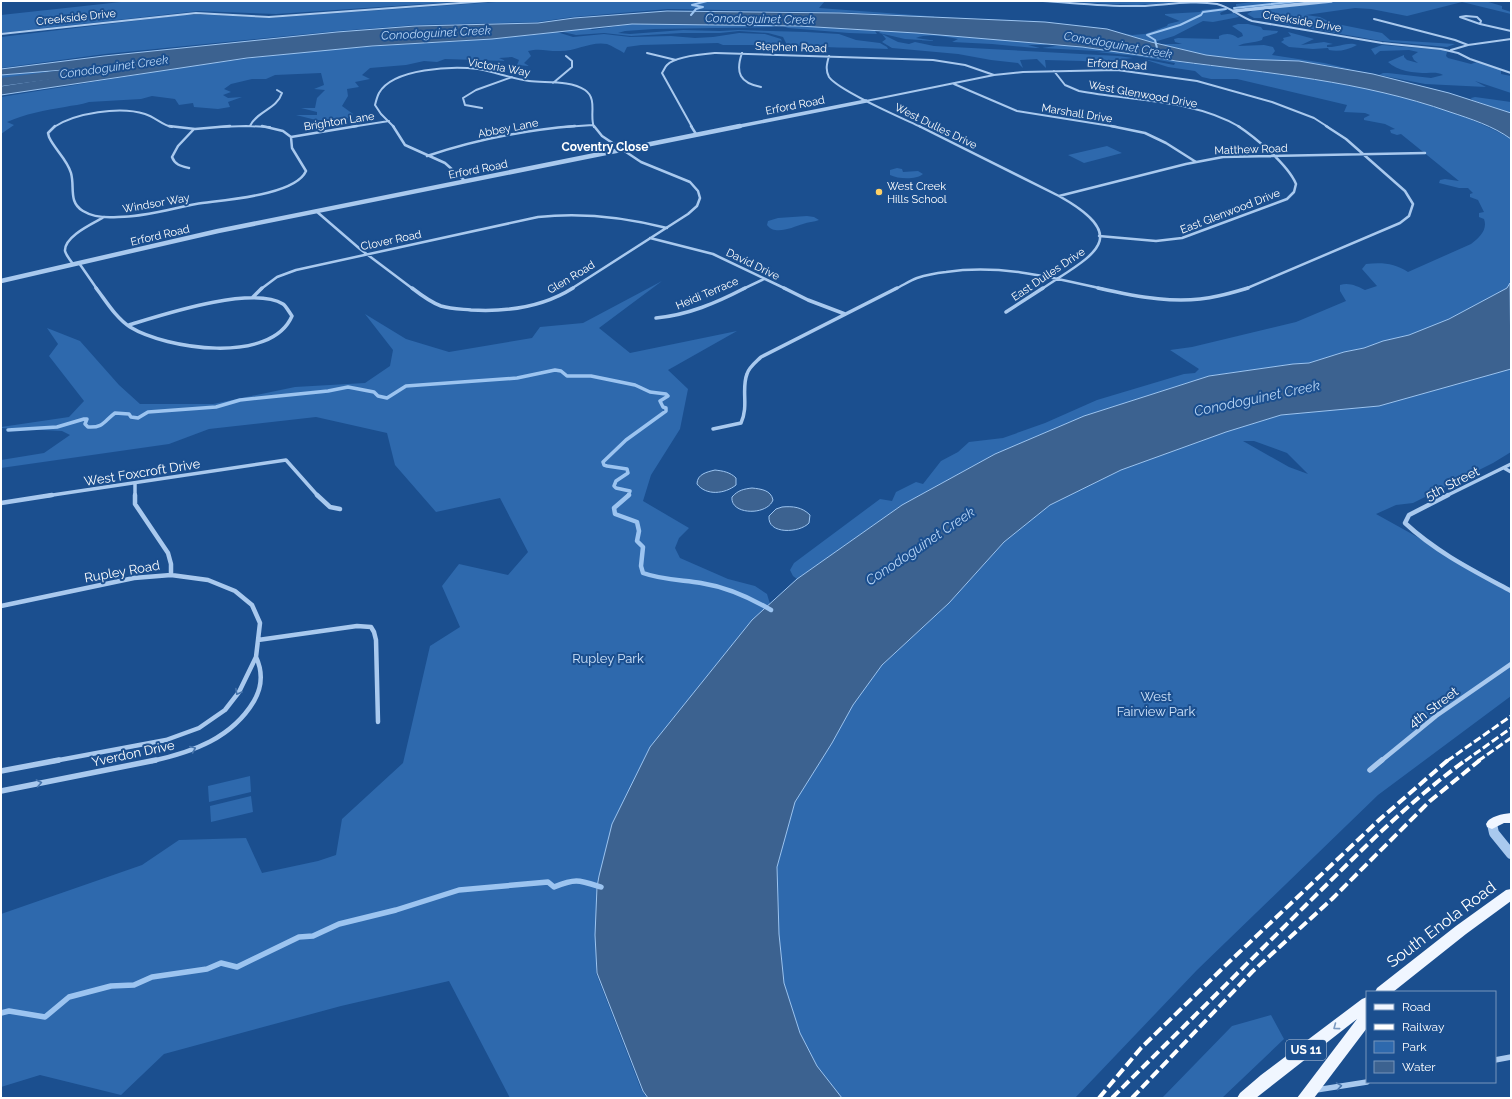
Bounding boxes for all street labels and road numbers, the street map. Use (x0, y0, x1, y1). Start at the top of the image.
street label: Creekside Drive (36, 7, 117, 28)
street label: Creekside Drive (1261, 8, 1343, 35)
street label: Stephen Road (755, 40, 827, 55)
street label: Victoria Way (467, 56, 531, 79)
street label: Erford Road (1087, 56, 1148, 73)
street label: West Glenwood Drive (1087, 79, 1199, 111)
street label: Erford Road (764, 93, 826, 118)
street label: West Dulles Drive (892, 101, 980, 152)
street label: Marshall Drive (1040, 101, 1114, 126)
street label: Brighton Lane (303, 109, 376, 133)
street label: Abbey Lane (477, 116, 540, 141)
street label: Matthew Road (1214, 142, 1288, 157)
street label: Erford Road (447, 157, 509, 182)
street label: East Glenwood Drive (1178, 186, 1282, 236)
street label: Windsor Way (122, 191, 191, 216)
street label: Erford Road (129, 222, 191, 249)
street label: Clover Road (360, 228, 423, 253)
street label: East Dulles Drive (1009, 245, 1088, 304)
street label: David Drive (724, 246, 782, 283)
street label: Glen Road (545, 258, 597, 297)
street label: Heidi Terrace (674, 274, 741, 312)
street label: West Foxcroft Drive (83, 456, 202, 489)
street label: 5th Street (1423, 463, 1482, 503)
street label: Rupley Road (83, 557, 161, 586)
street label: 4th Street (1405, 683, 1462, 731)
street label: Yverdon Drive (90, 737, 176, 770)
street label: South Enola Road (1383, 877, 1500, 972)
road number: US 11 (1286, 1040, 1326, 1060)

